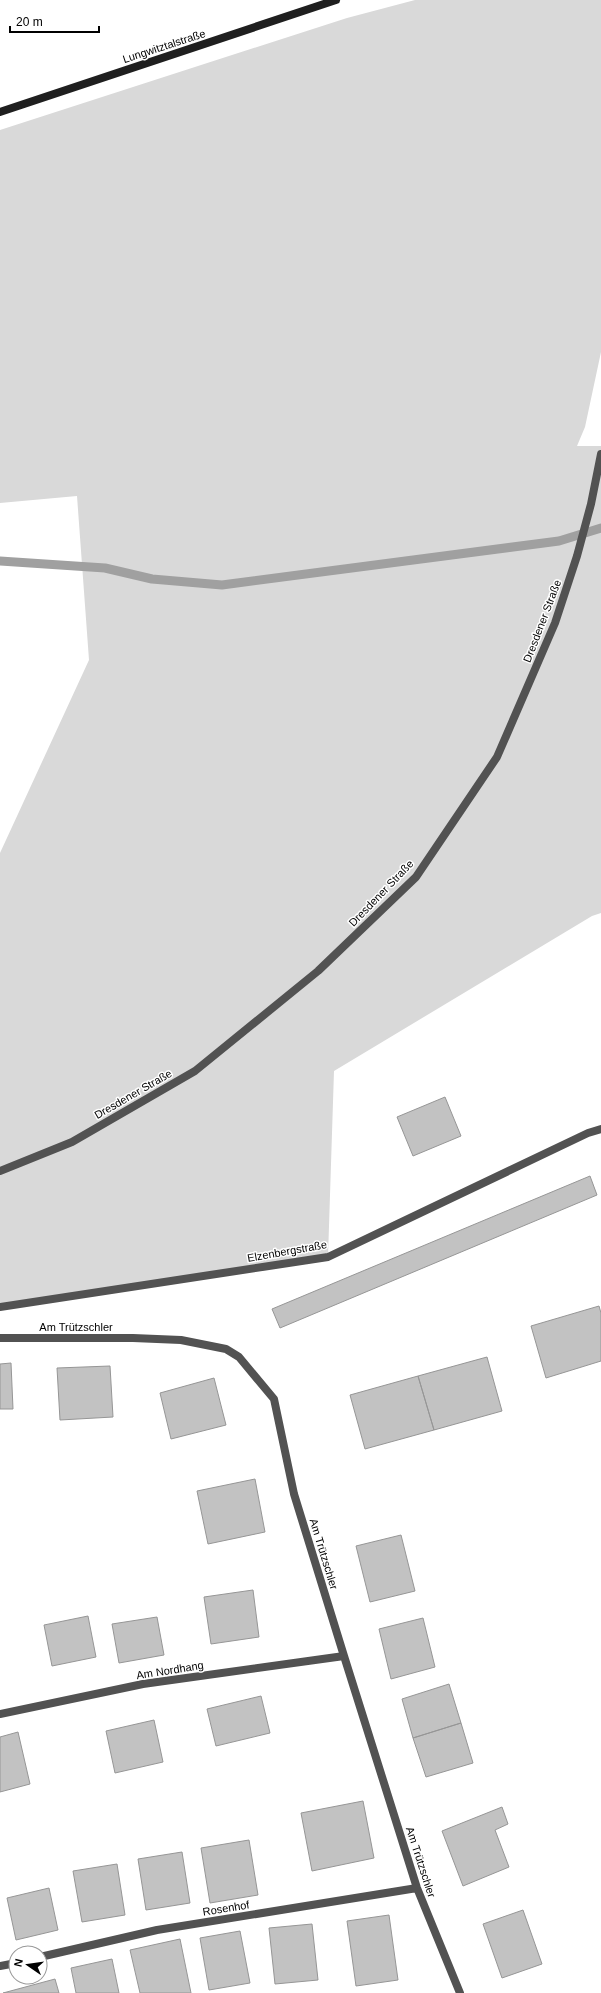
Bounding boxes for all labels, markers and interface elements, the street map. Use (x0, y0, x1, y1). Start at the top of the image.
scale bar (10, 8, 99, 34)
text: 20 m (16, 15, 43, 29)
street label: Lungwitztalstraße (121, 27, 207, 65)
street label: Dresdener Straße (521, 578, 563, 664)
street label: Dresdener Straße (346, 857, 416, 929)
street label: Dresdener Straße (92, 1067, 174, 1121)
street label: Elzenbergstraße (246, 1238, 328, 1264)
street label: Am Trützschler (39, 1321, 113, 1333)
street label: Am Trützschler (308, 1517, 341, 1591)
street label: Am Nordhang (136, 1659, 204, 1681)
street label: Am Trützschler (404, 1825, 438, 1899)
street label: Rosenhof (202, 1898, 251, 1918)
north arrow (8, 1945, 48, 1985)
text: N (12, 1957, 25, 1968)

